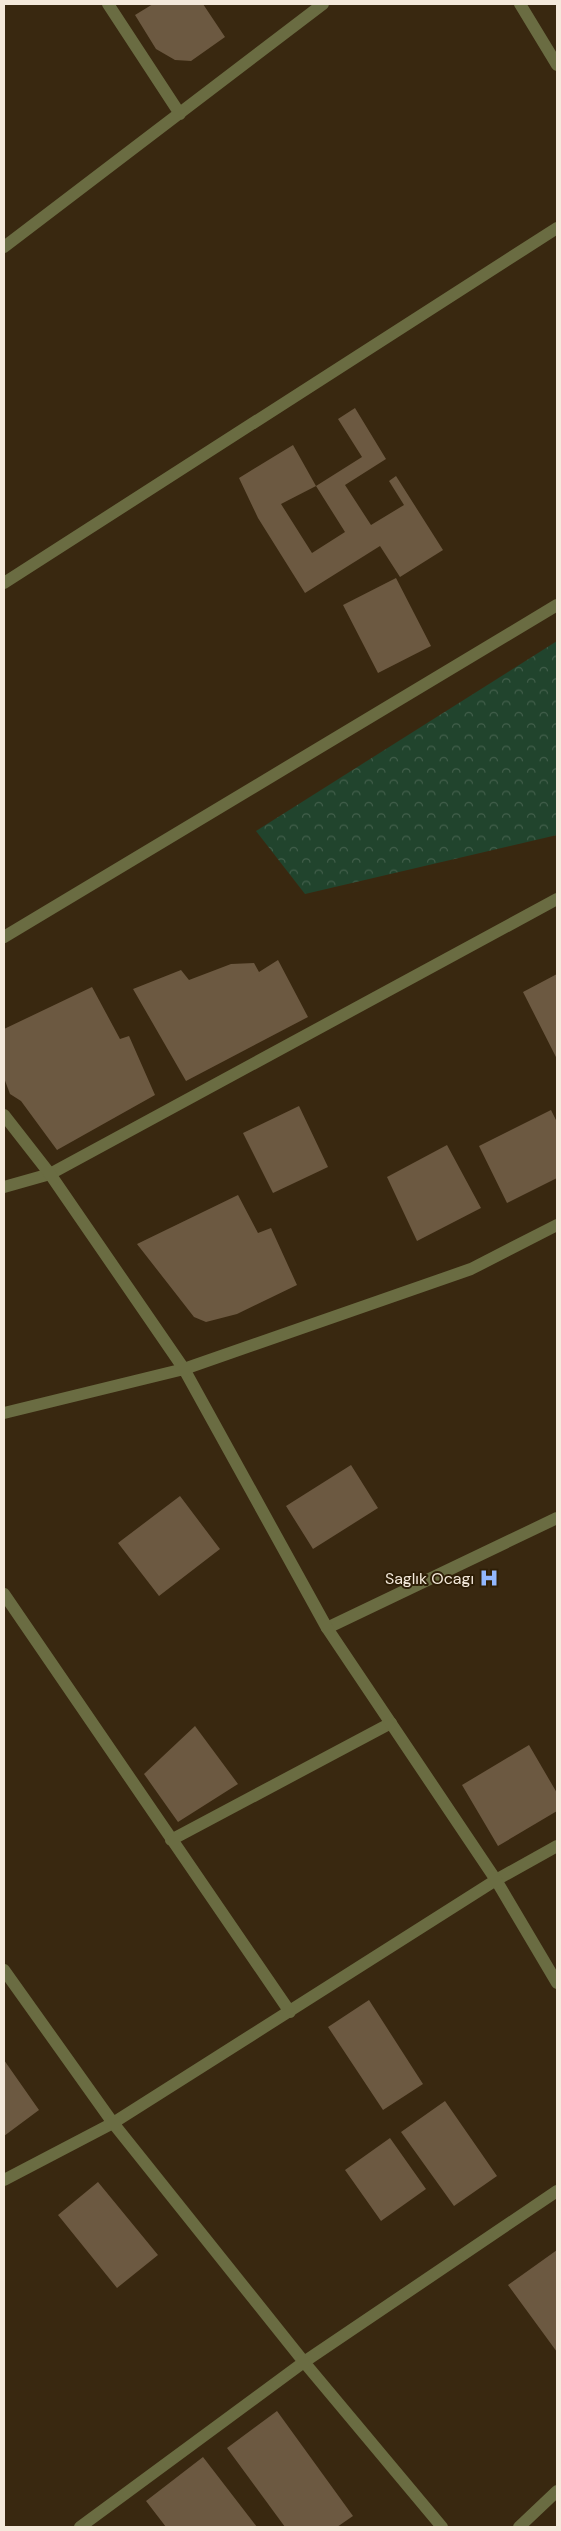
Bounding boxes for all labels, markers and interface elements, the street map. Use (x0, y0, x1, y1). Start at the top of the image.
hospital icon: Saglık Ocagı (478, 1567, 500, 1589)
place label: Saglık Ocagı (385, 1568, 474, 1589)

